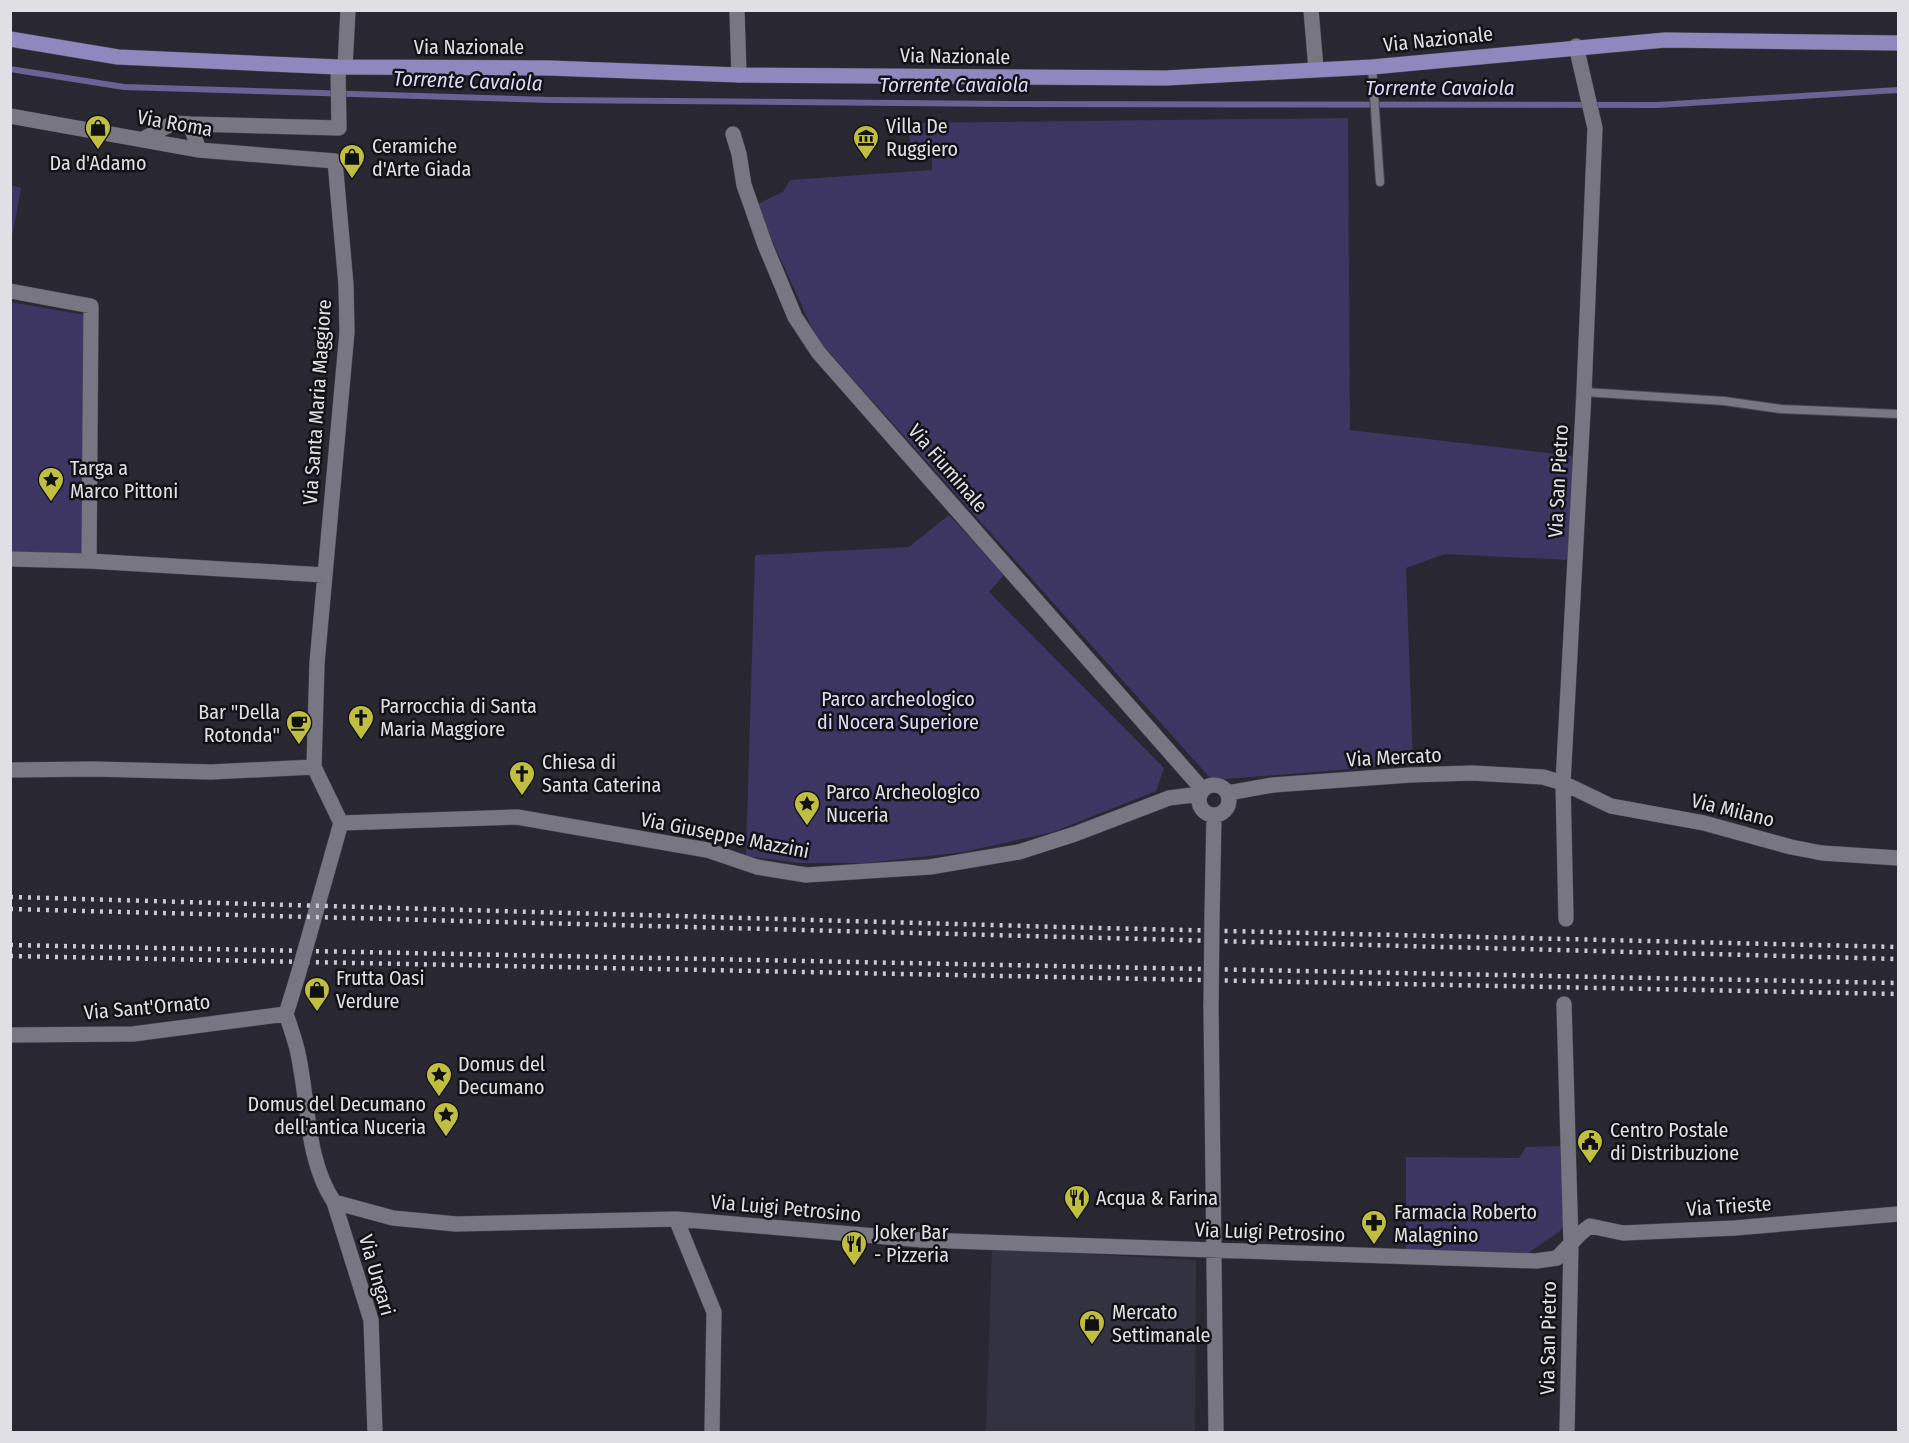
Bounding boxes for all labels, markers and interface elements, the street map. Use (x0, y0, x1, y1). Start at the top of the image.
street label: Via Nazionale (1382, 21, 1494, 57)
street label: Via Nazionale (414, 35, 524, 59)
street label: Via Nazionale (900, 43, 1010, 69)
water label: Torrente Cavaiola (393, 65, 543, 97)
water label: Torrente Cavaiola (879, 72, 1029, 98)
water label: Torrente Cavaiola (1365, 75, 1515, 101)
street label: Via Roma (135, 105, 215, 141)
shop icon: Da d'Adamo (83, 113, 113, 151)
place label: Villa De Ruggiero (886, 114, 958, 161)
museum icon: Villa De Ruggiero (851, 123, 881, 161)
place label: Ceramiche d'Arte Giada (372, 134, 471, 181)
shop icon: Ceramiche d'Arte Giada (337, 142, 367, 180)
place label: Da d'Adamo (49, 151, 147, 175)
street label: Via Santa Maria Maggiore (298, 298, 336, 506)
street label: Via Fiuminale (903, 419, 993, 517)
street label: Via San Pietro (1543, 424, 1573, 538)
place label: Targa a Marco Pittoni (70, 456, 178, 503)
place icon: Targa a Marco Pittoni (36, 465, 66, 503)
park label: Parco archeologico di Nocera Superiore (817, 687, 979, 734)
place label: Parrocchia di Santa Maria Maggiore (380, 694, 537, 741)
place label: Bar "Della Rotonda" (198, 700, 280, 747)
church icon: Parrocchia di Santa Maria Maggiore (346, 703, 376, 741)
cafe icon: Bar "Della Rotonda" (284, 708, 314, 746)
street label: Via Mercato (1346, 743, 1442, 771)
place label: Chiesa di Santa Caterina (542, 750, 661, 797)
church icon: Chiesa di Santa Caterina (507, 759, 537, 797)
place label: Parco Archeologico Nuceria (826, 780, 980, 827)
street label: Via Milano (1689, 788, 1777, 832)
place icon: Parco Archeologico Nuceria (792, 789, 822, 827)
street label: Via Giuseppe Mazzini (639, 807, 811, 863)
place label: Frutta Oasi Verdure (336, 966, 425, 1013)
shop icon: Frutta Oasi Verdure (302, 975, 332, 1013)
street label: Via Sant'Ornato (83, 990, 211, 1024)
place label: Domus del Decumano (458, 1052, 545, 1099)
place icon: Domus del Decumano (424, 1060, 454, 1098)
place label: Domus del Decumano dell'antica Nuceria (248, 1092, 426, 1139)
place icon: Domus del Decumano dell'antica Nuceria (431, 1100, 461, 1138)
place label: Centro Postale di Distribuzione (1610, 1118, 1739, 1165)
public building icon: Centro Postale di Distribuzione (1575, 1127, 1605, 1165)
restaurant icon: Acqua & Farina (1062, 1183, 1092, 1221)
place label: Acqua & Farina (1096, 1186, 1218, 1210)
street label: Via Luigi Petrosino (710, 1189, 862, 1227)
street label: Via Trieste (1686, 1191, 1772, 1221)
place label: Farmacia Roberto Malagnino (1394, 1200, 1537, 1247)
pharmacy icon: Farmacia Roberto Malagnino (1359, 1208, 1389, 1246)
street label: Via Luigi Petrosino (1194, 1217, 1346, 1247)
place label: Joker Bar - Pizzeria (874, 1220, 949, 1267)
restaurant icon: Joker Bar - Pizzeria (839, 1229, 869, 1267)
street label: Via Ungari (354, 1232, 400, 1318)
street label: Via San Pietro (1535, 1281, 1561, 1395)
place label: Mercato Settimanale (1112, 1300, 1210, 1347)
shop icon: Mercato Settimanale (1077, 1308, 1107, 1346)

